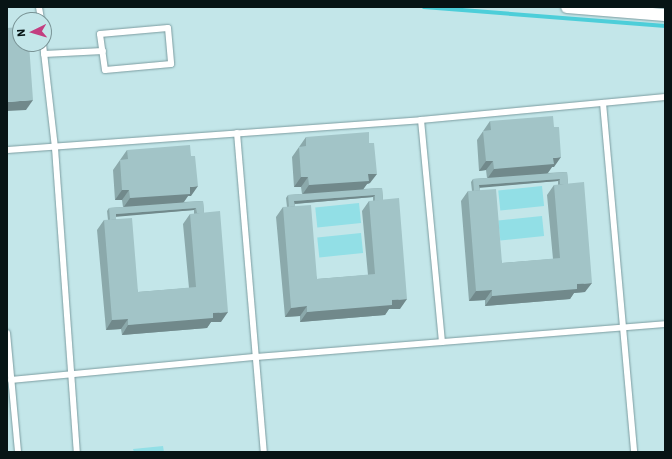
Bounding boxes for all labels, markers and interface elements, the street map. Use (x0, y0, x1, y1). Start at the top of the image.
north arrow (12, 12, 52, 52)
text: N (14, 28, 28, 38)

